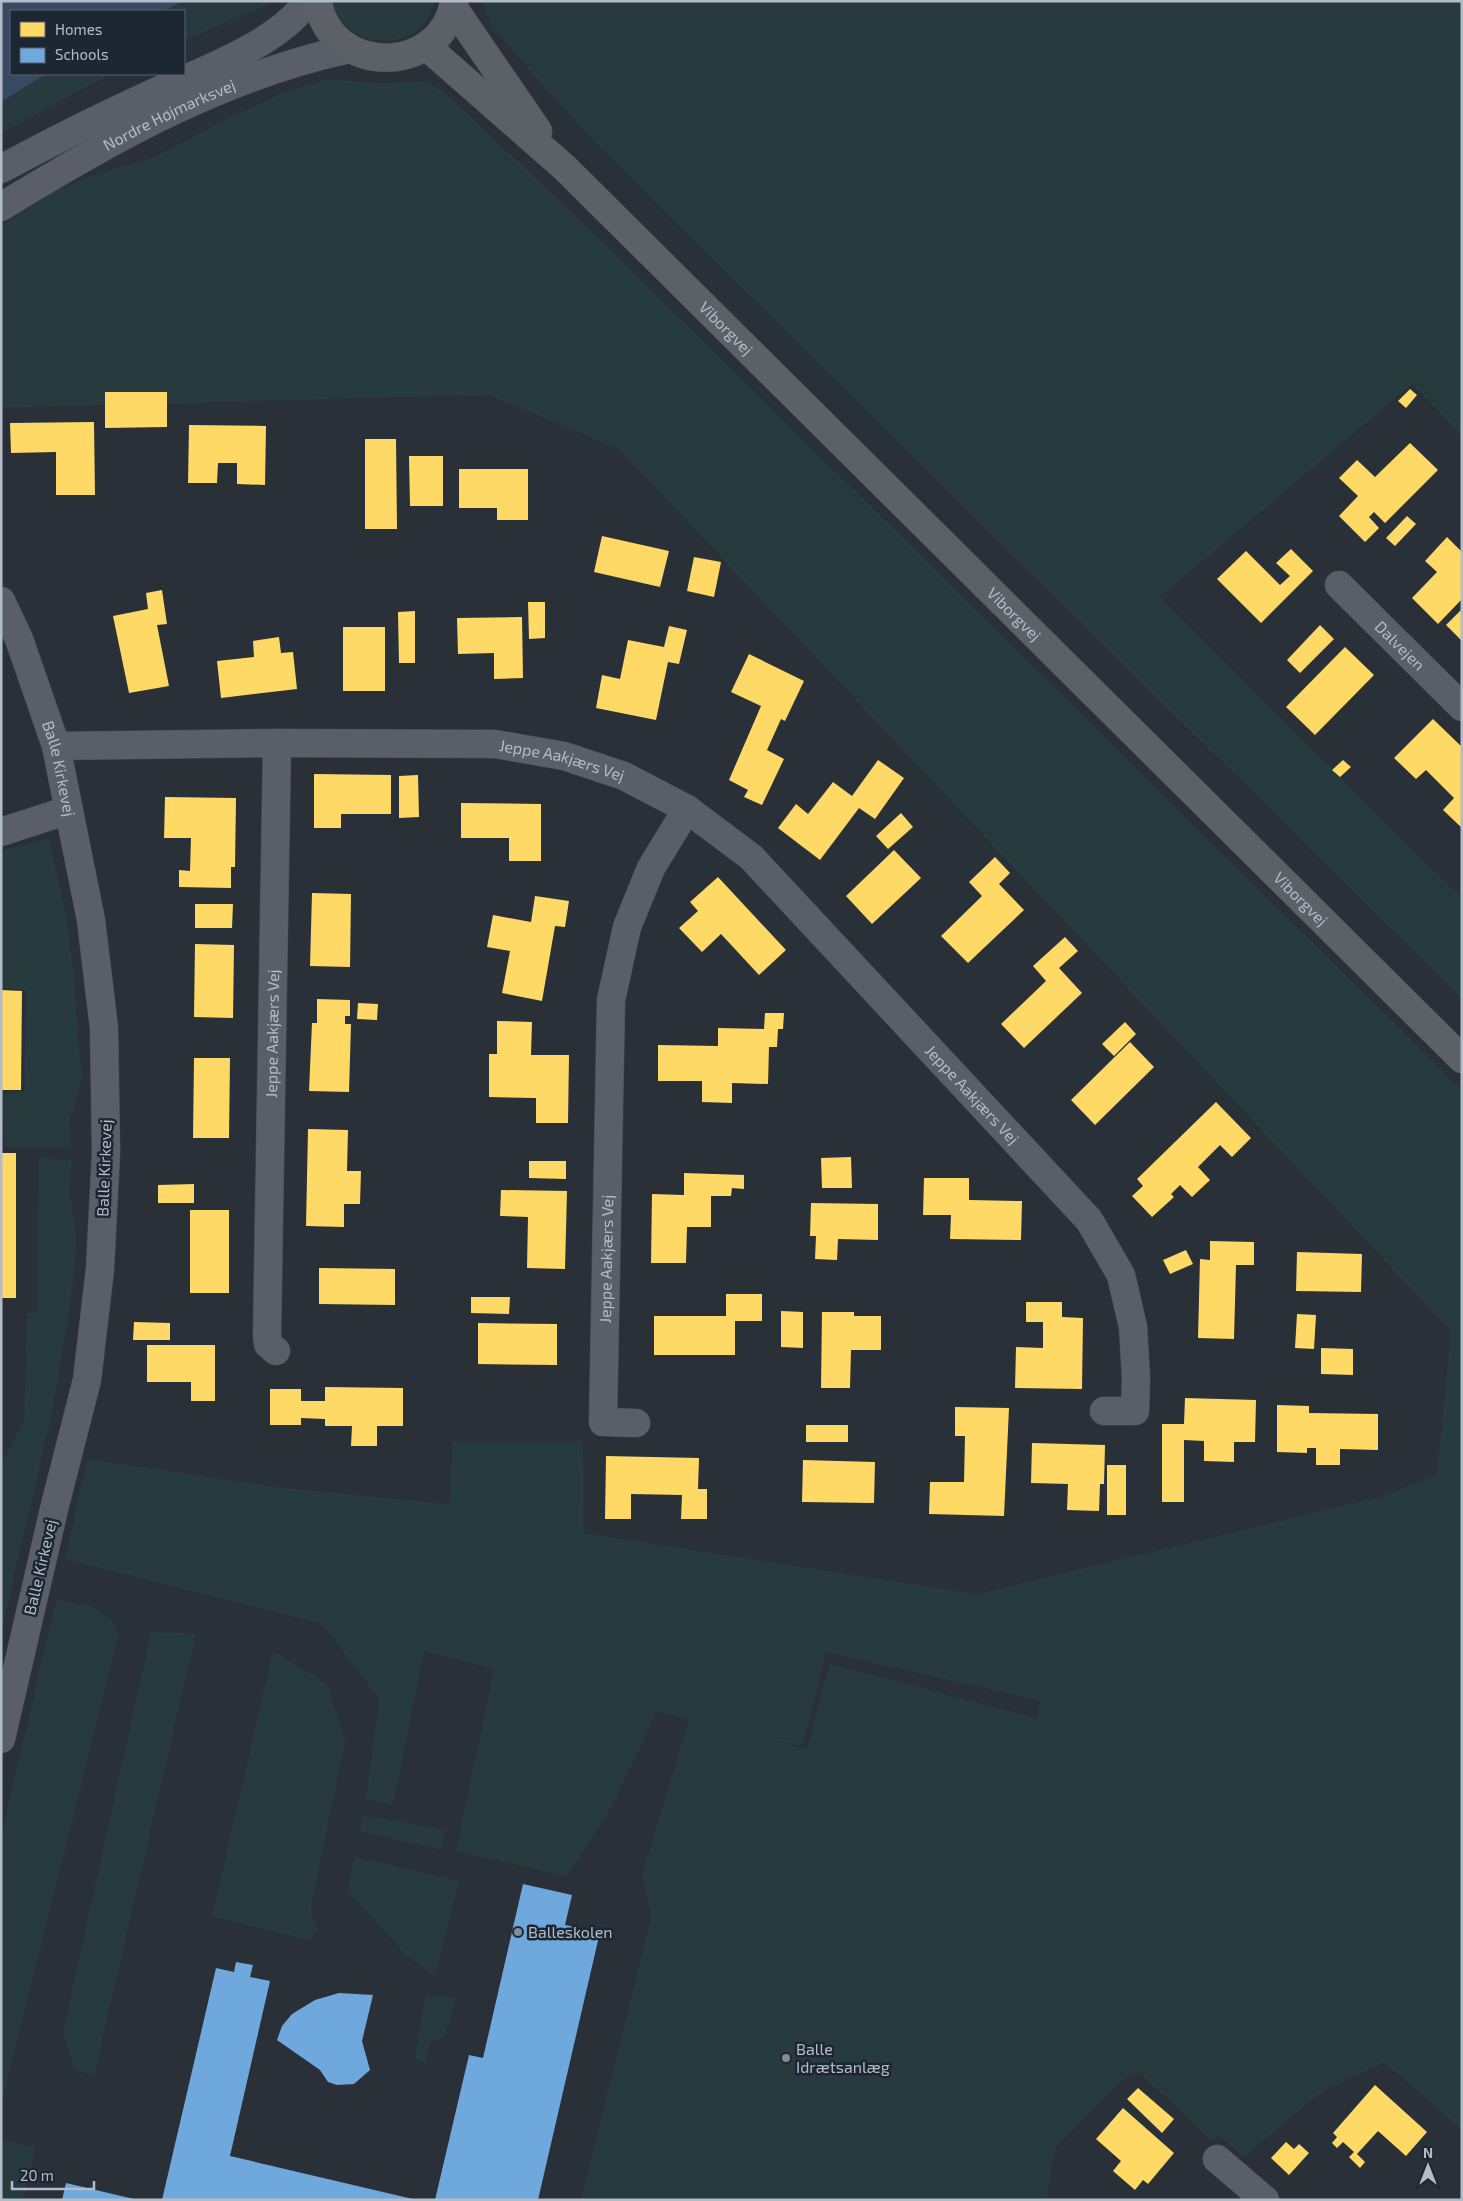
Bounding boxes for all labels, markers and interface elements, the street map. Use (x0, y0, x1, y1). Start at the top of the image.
legend (10, 10, 185, 75)
text: Homes (55, 20, 102, 38)
text: Schools (55, 45, 109, 63)
street label: Nordre Højmarksvej (99, 75, 238, 154)
street label: Viborgvej (696, 297, 757, 359)
street label: Viborgvej (984, 583, 1045, 645)
street label: Dalvejen (1371, 616, 1429, 674)
street label: Balle Kirkevej (39, 718, 80, 818)
street label: Jeppe Aakjærs Vej (498, 735, 627, 786)
street label: Viborgvej (1270, 868, 1332, 930)
street label: Jeppe Aakjærs Vej (261, 969, 283, 1098)
street label: Jeppe Aakjærs Vej (922, 1041, 1023, 1148)
street label: Balle Kirkevej (92, 1119, 116, 1217)
street label: Jeppe Aakjærs Vej (595, 1194, 617, 1324)
street label: Balle Kirkevej (19, 1517, 61, 1617)
place label: Balleskolen (528, 1922, 613, 1941)
marker: Balleskolen (512, 1926, 524, 1938)
place label: Balle Idrætsanlæg (796, 2039, 890, 2076)
marker: Balle Idrætsanlæg (780, 2052, 792, 2064)
north arrow (1403, 2141, 1453, 2191)
text: N (1423, 2144, 1433, 2161)
scale bar (12, 2158, 95, 2190)
text: 20 m (20, 2166, 54, 2184)

